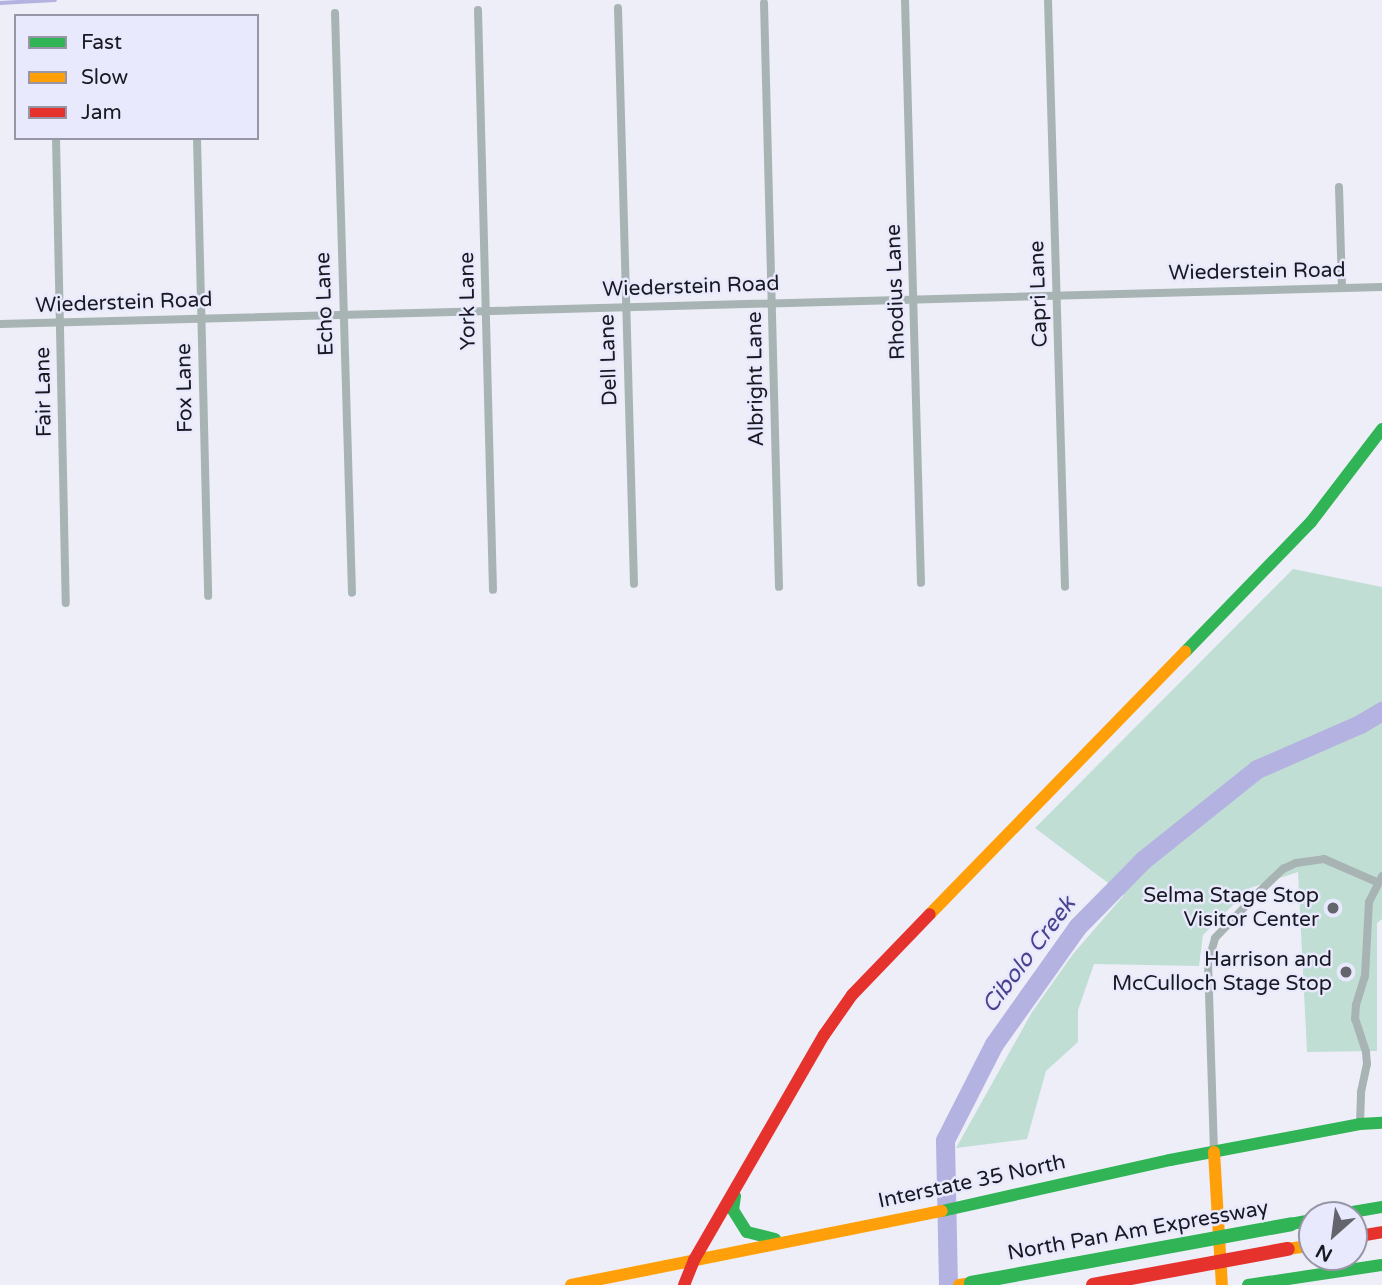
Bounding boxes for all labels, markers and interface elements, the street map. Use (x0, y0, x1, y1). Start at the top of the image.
legend (14, 14, 259, 140)
text: Fast (81, 30, 122, 55)
text: Slow (81, 65, 128, 90)
text: Jam (81, 100, 122, 125)
street label: Rhodius Lane (881, 224, 911, 360)
street label: Capri Lane (1025, 240, 1053, 348)
street label: Echo Lane (311, 252, 339, 356)
street label: York Lane (455, 252, 481, 350)
street label: Wiederstein Road (1168, 258, 1346, 286)
street label: Wiederstein Road (602, 271, 780, 303)
street label: Wiederstein Road (35, 287, 213, 319)
street label: Albright Lane (742, 311, 770, 447)
street label: Dell Lane (595, 314, 623, 406)
street label: Fox Lane (172, 343, 198, 433)
street label: Fair Lane (31, 347, 57, 437)
place label: Selma Stage Stop Visitor Center (1143, 883, 1319, 933)
water label: Cibolo Creek (976, 891, 1082, 1019)
marker: Selma Stage Stop Visitor Center (1325, 900, 1341, 916)
place label: Harrison and McCulloch Stage Stop (1112, 947, 1332, 997)
marker: Harrison and McCulloch Stage Stop (1338, 964, 1354, 980)
street label: Interstate 35 North (876, 1150, 1068, 1214)
street label: North Pan Am Expressway (1006, 1196, 1270, 1266)
north arrow (1298, 1201, 1368, 1271)
text: N (1312, 1239, 1336, 1266)

